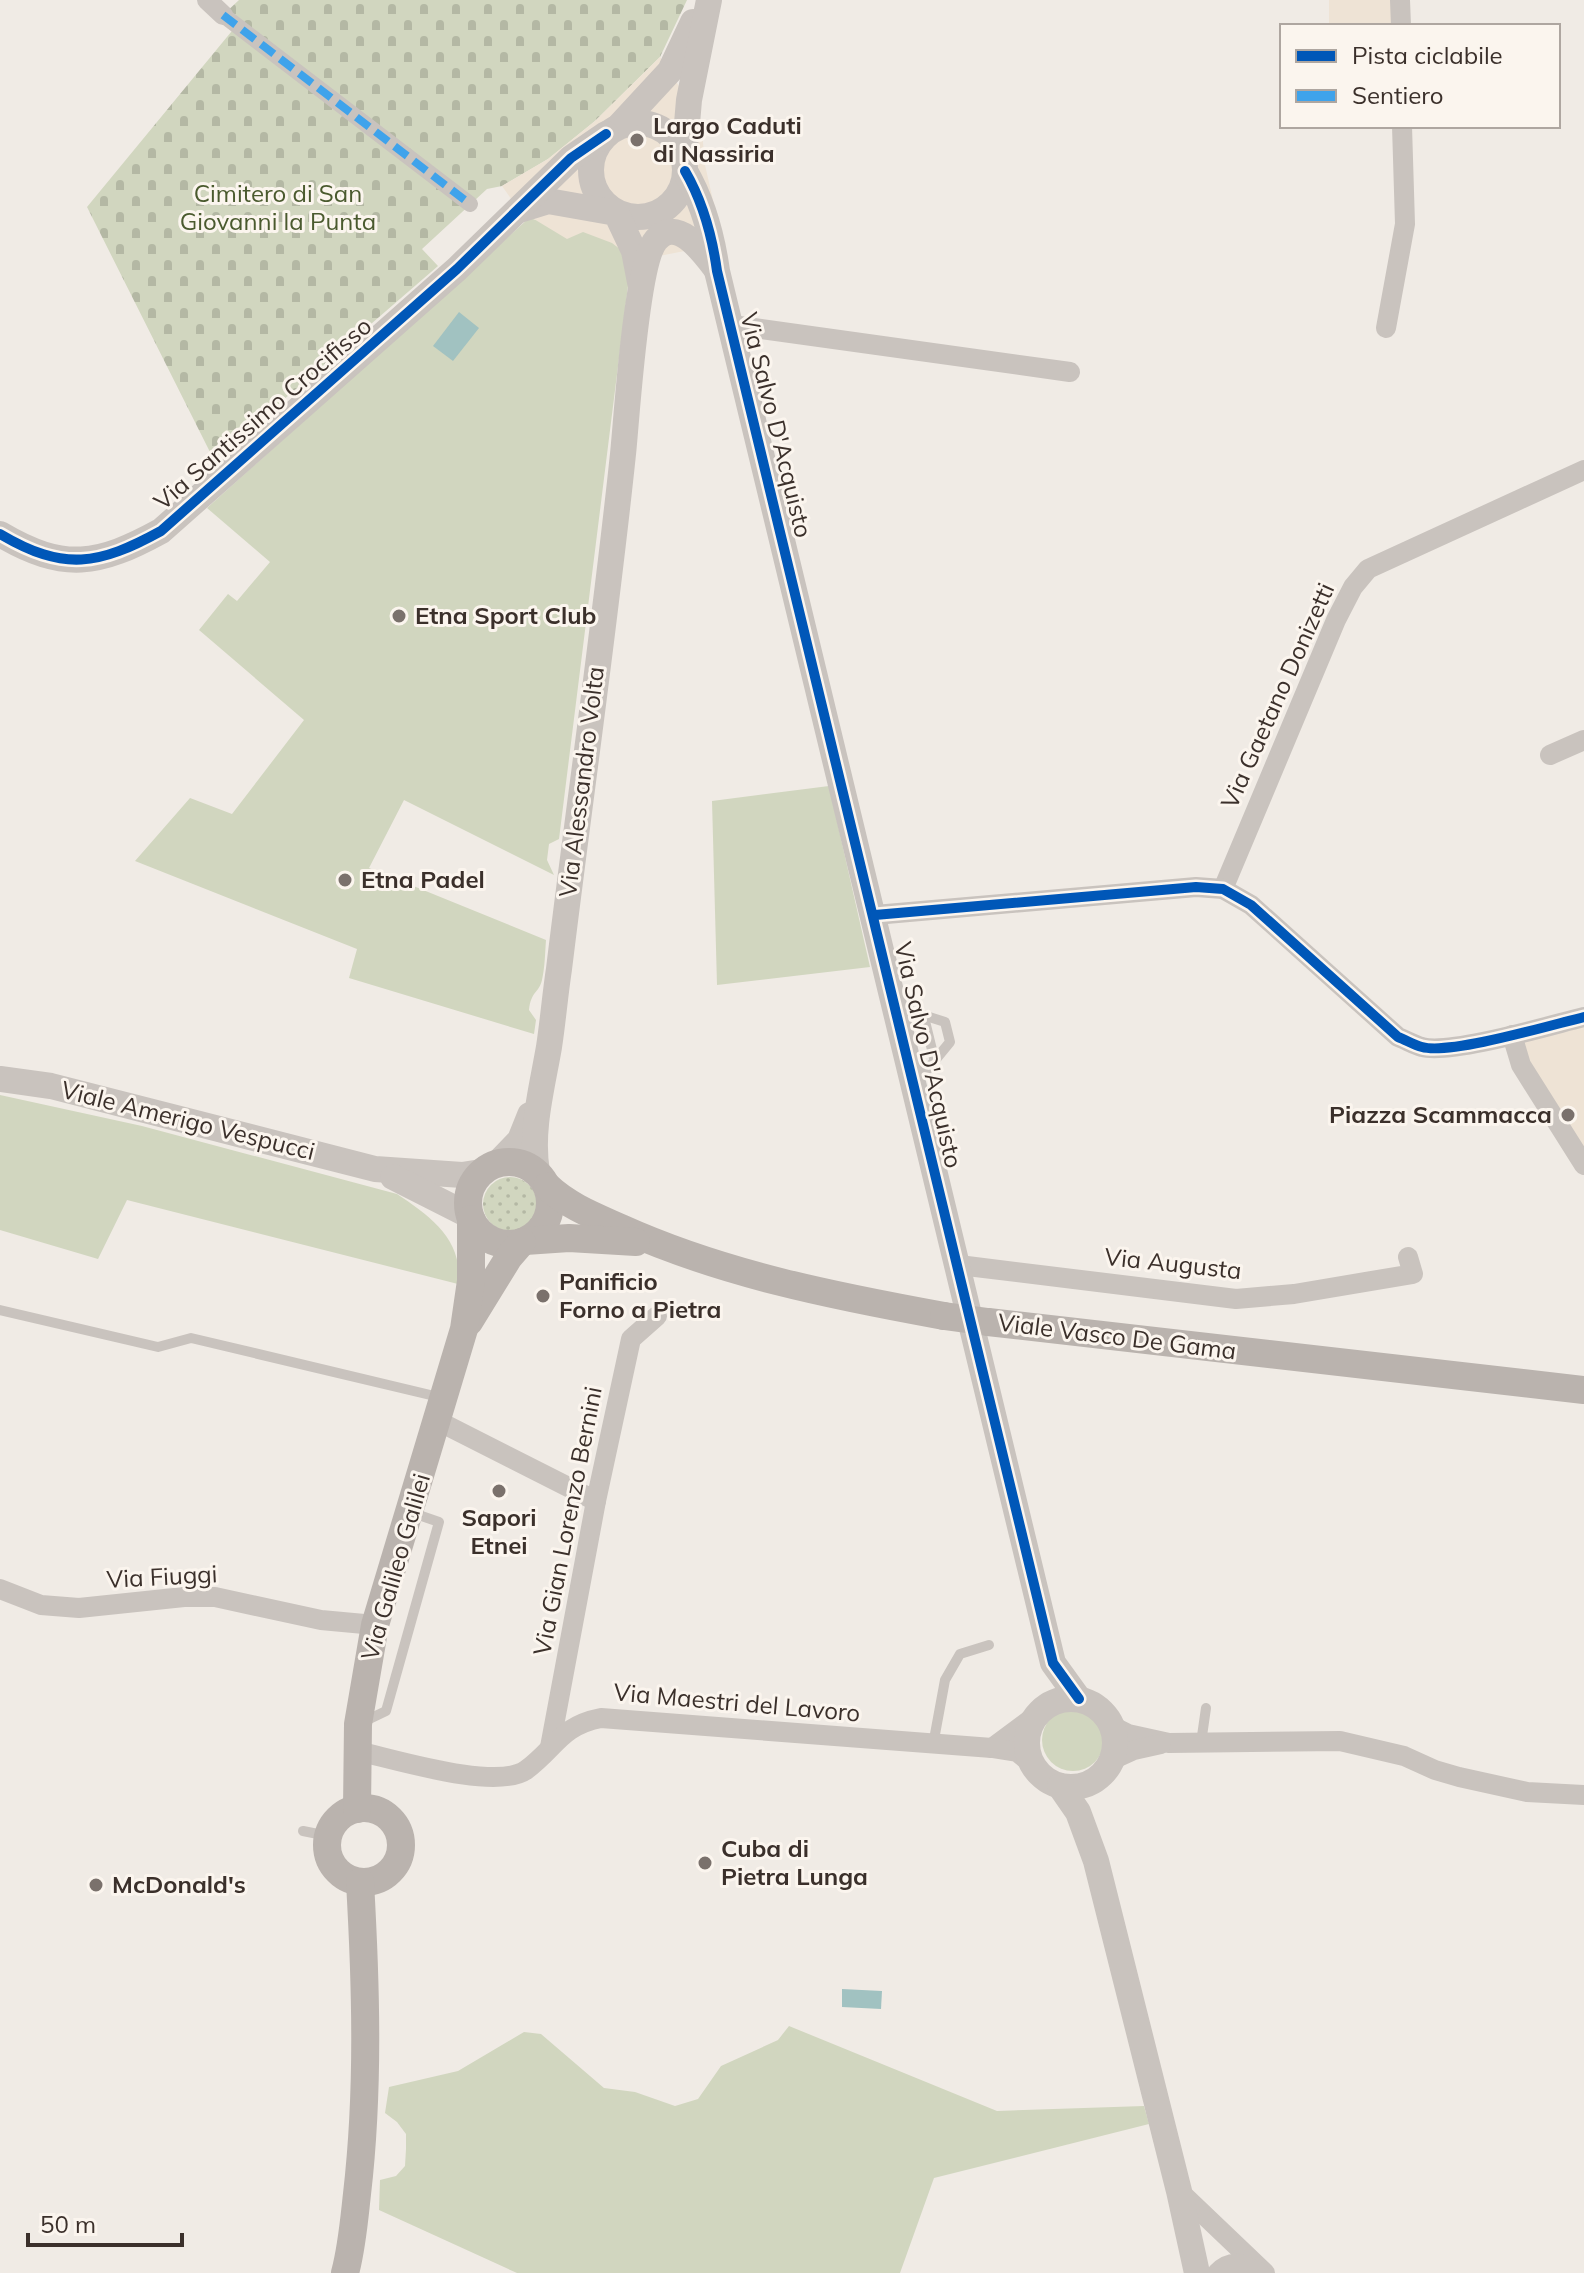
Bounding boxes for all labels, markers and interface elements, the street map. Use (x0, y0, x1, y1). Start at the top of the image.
legend (1280, 24, 1560, 128)
text: Pista ciclabile (1352, 40, 1503, 70)
text: Sentiero (1352, 80, 1444, 110)
place label: Largo Caduti di Nassiria (653, 110, 802, 168)
marker: Largo Caduti di Nassiria (628, 131, 646, 149)
park label: Cimitero di San Giovanni la Punta (180, 178, 376, 236)
street label: Via Salvo D'Acquisto (734, 309, 819, 540)
street label: Via Santissimo Crocifisso (147, 310, 377, 516)
street label: Via Gaetano Donizetti (1214, 578, 1340, 813)
place label: Etna Sport Club (415, 600, 596, 630)
marker: Etna Sport Club (390, 607, 408, 625)
street label: Via Alessandro Volta (552, 665, 610, 899)
place label: Etna Padel (361, 864, 485, 894)
marker: Etna Padel (336, 871, 354, 889)
street label: Via Salvo D'Acquisto (888, 939, 970, 1171)
street label: Viale Amerigo Vespucci (58, 1074, 318, 1166)
place label: Piazza Scammacca (1329, 1099, 1552, 1129)
marker: Piazza Scammacca (1559, 1106, 1577, 1124)
street label: Via Augusta (1103, 1241, 1243, 1285)
place label: Panificio Forno a Pietra (559, 1266, 721, 1324)
marker: Panificio Forno a Pietra (534, 1287, 552, 1305)
street label: Viale Vasco De Gama (996, 1307, 1238, 1366)
street label: Via Gian Lorenzo Bernini (526, 1384, 608, 1658)
street label: Via Galileo Galilei (354, 1470, 436, 1664)
marker: Sapori Etnei (490, 1482, 508, 1500)
place label: Sapori Etnei (461, 1502, 537, 1560)
street label: Via Fiuggi (106, 1558, 218, 1594)
street label: Via Maestri del Lavoro (613, 1676, 862, 1728)
place label: Cuba di Pietra Lunga (721, 1833, 868, 1891)
marker: Cuba di Pietra Lunga (696, 1854, 714, 1872)
place label: McDonald's (112, 1869, 246, 1899)
marker: McDonald's (87, 1876, 105, 1894)
scale bar (28, 2197, 182, 2247)
text: 50 m (40, 2209, 96, 2239)

